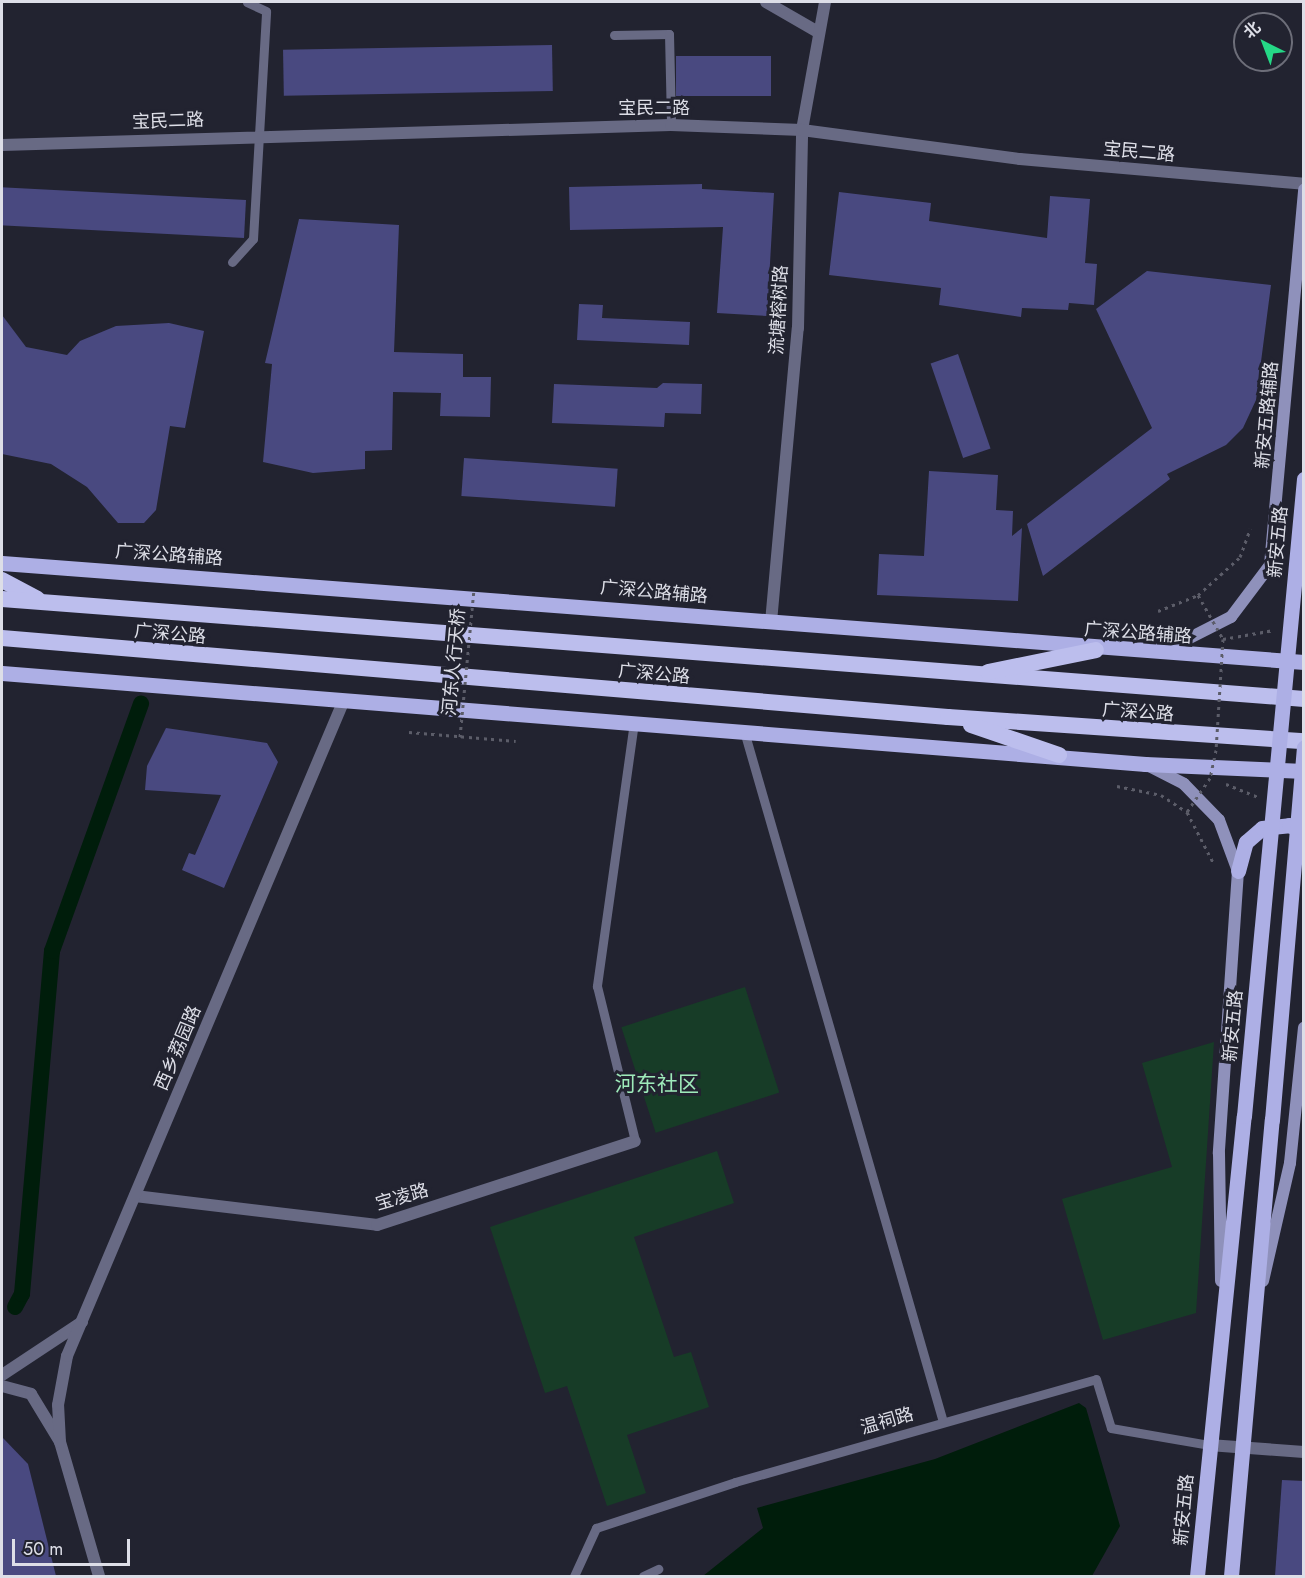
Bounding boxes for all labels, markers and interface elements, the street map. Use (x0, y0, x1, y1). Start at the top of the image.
north arrow (1233, 12, 1293, 72)
text: 北 (1238, 16, 1266, 44)
street label: 宝民二路 (618, 97, 690, 119)
street label: 宝民二路 (132, 109, 204, 133)
street label: 宝民二路 (1102, 138, 1176, 166)
street label: 流塘榕树路 (766, 264, 792, 356)
street label: 新安五路辅路 (1252, 360, 1282, 470)
street label: 新安五路 (1264, 505, 1292, 579)
street label: 广深公路辅路 (114, 540, 224, 570)
street label: 广深公路辅路 (599, 577, 709, 607)
street label: 河东人行天桥 (439, 607, 469, 717)
street label: 广深公路辅路 (1083, 618, 1193, 648)
street label: 广深公路 (133, 620, 207, 648)
street label: 广深公路 (617, 660, 691, 688)
street label: 广深公路 (1101, 699, 1175, 725)
street label: 新安五路 (1219, 989, 1247, 1063)
street label: 西乡荔园路 (150, 1002, 206, 1094)
district label: 河东社区 (615, 1071, 699, 1097)
street label: 宝凌路 (373, 1179, 431, 1215)
street label: 温祠路 (858, 1403, 916, 1439)
street label: 新安五路 (1170, 1473, 1198, 1547)
scale bar (15, 1527, 134, 1565)
text: 50 m (23, 1536, 63, 1562)

